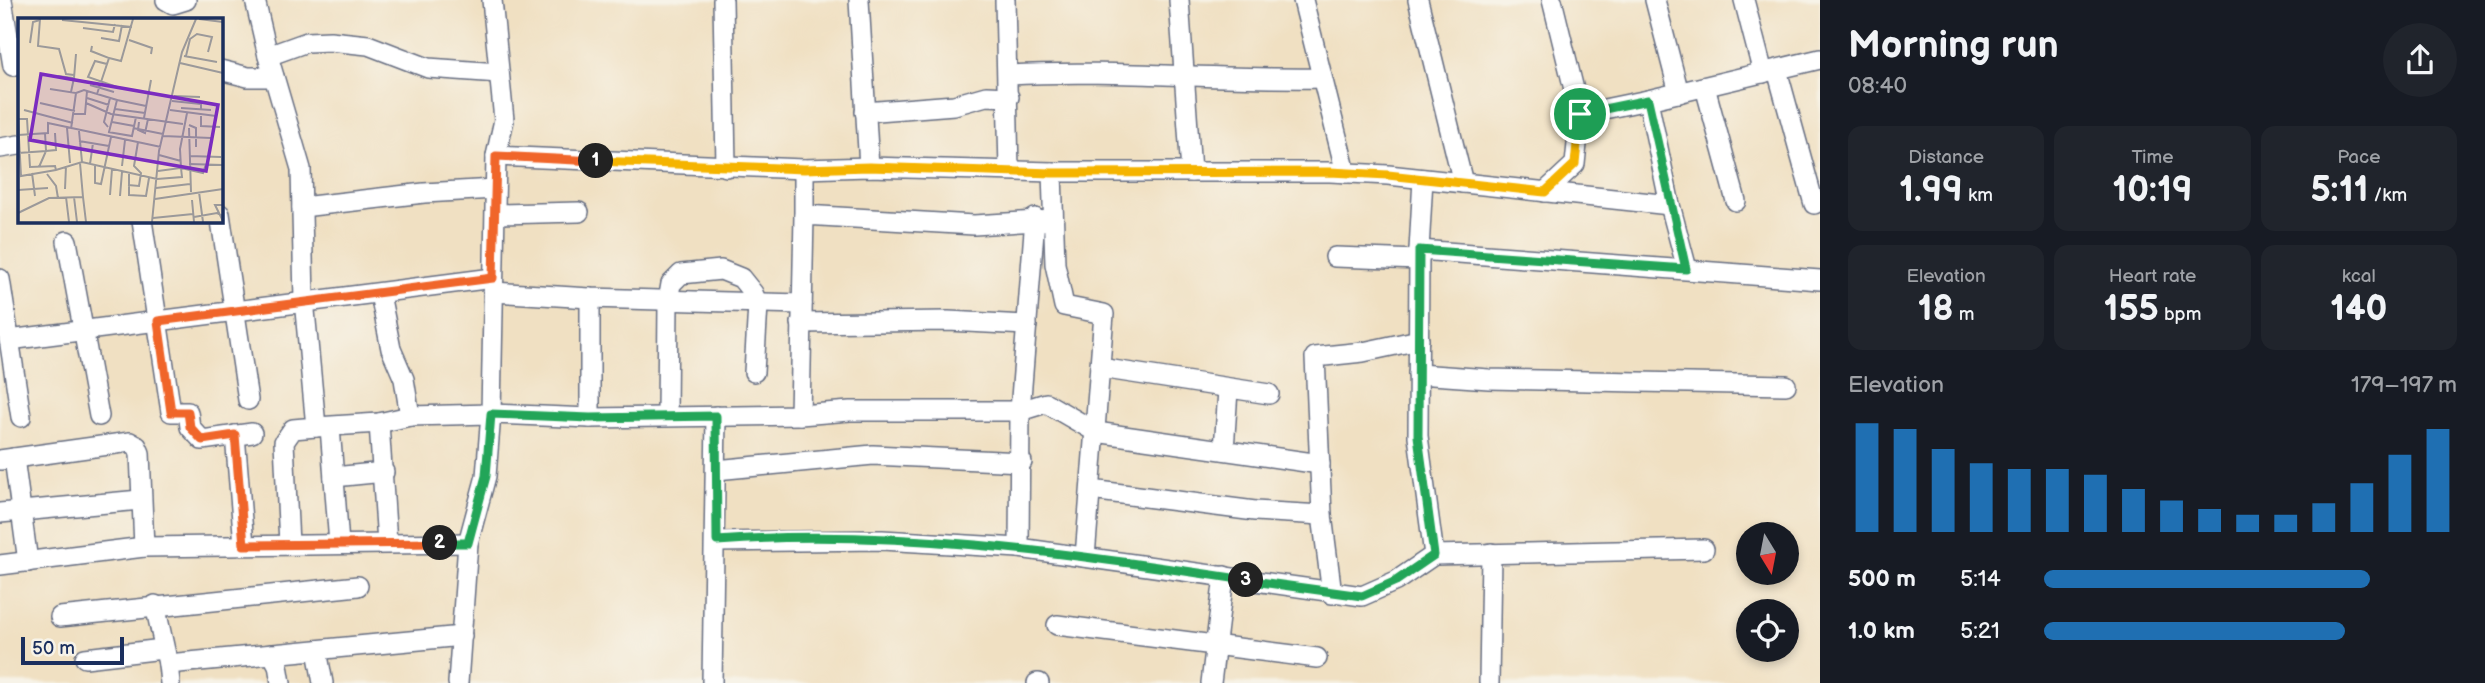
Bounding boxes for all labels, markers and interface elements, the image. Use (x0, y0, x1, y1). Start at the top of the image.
inset map (18, 18, 222, 222)
text: Morning run (1848, 23, 2059, 68)
button: share (2383, 23, 2457, 97)
text: 08:40 (1848, 72, 1907, 100)
pin (1550, 84, 1610, 144)
icon: arrive (1561, 95, 1599, 133)
pin: 1 (578, 144, 614, 178)
text: Distance (1908, 146, 1984, 169)
text: Time (2131, 146, 2174, 169)
text: Pace (2337, 146, 2380, 169)
text: 1 (592, 149, 600, 172)
text: 1.99 (1899, 169, 1963, 212)
text: 10:19 (2112, 169, 2193, 212)
text: 5:11 (2310, 169, 2368, 212)
text: km (1963, 184, 1993, 207)
text: /km (2368, 184, 2407, 207)
text: Elevation (1907, 265, 1986, 288)
text: Heart rate (2109, 265, 2196, 288)
text: kcal (2342, 265, 2376, 288)
text: 18 (1918, 288, 1954, 331)
text: 155 (2104, 288, 2159, 331)
text: 140 (2330, 288, 2387, 331)
text: m (1954, 303, 1974, 326)
text: bpm (2159, 303, 2201, 326)
text: Elevation (1848, 371, 1944, 399)
text: 179–197 m (2351, 371, 2457, 399)
north arrow (1736, 522, 1799, 584)
map controls (1736, 522, 1799, 662)
pin: 2 (422, 526, 458, 560)
text: 2 (434, 531, 445, 554)
pin: 3 (1228, 562, 1264, 598)
text: 500 m (1848, 565, 1916, 593)
text: 5:14 (1960, 565, 2001, 593)
text: 3 (1240, 568, 1251, 591)
button: locate (1736, 599, 1799, 662)
text: 1.0 km (1848, 617, 1915, 645)
text: 5:21 (1960, 617, 2000, 645)
scale bar (21, 634, 124, 666)
text: 50 m (32, 637, 75, 660)

